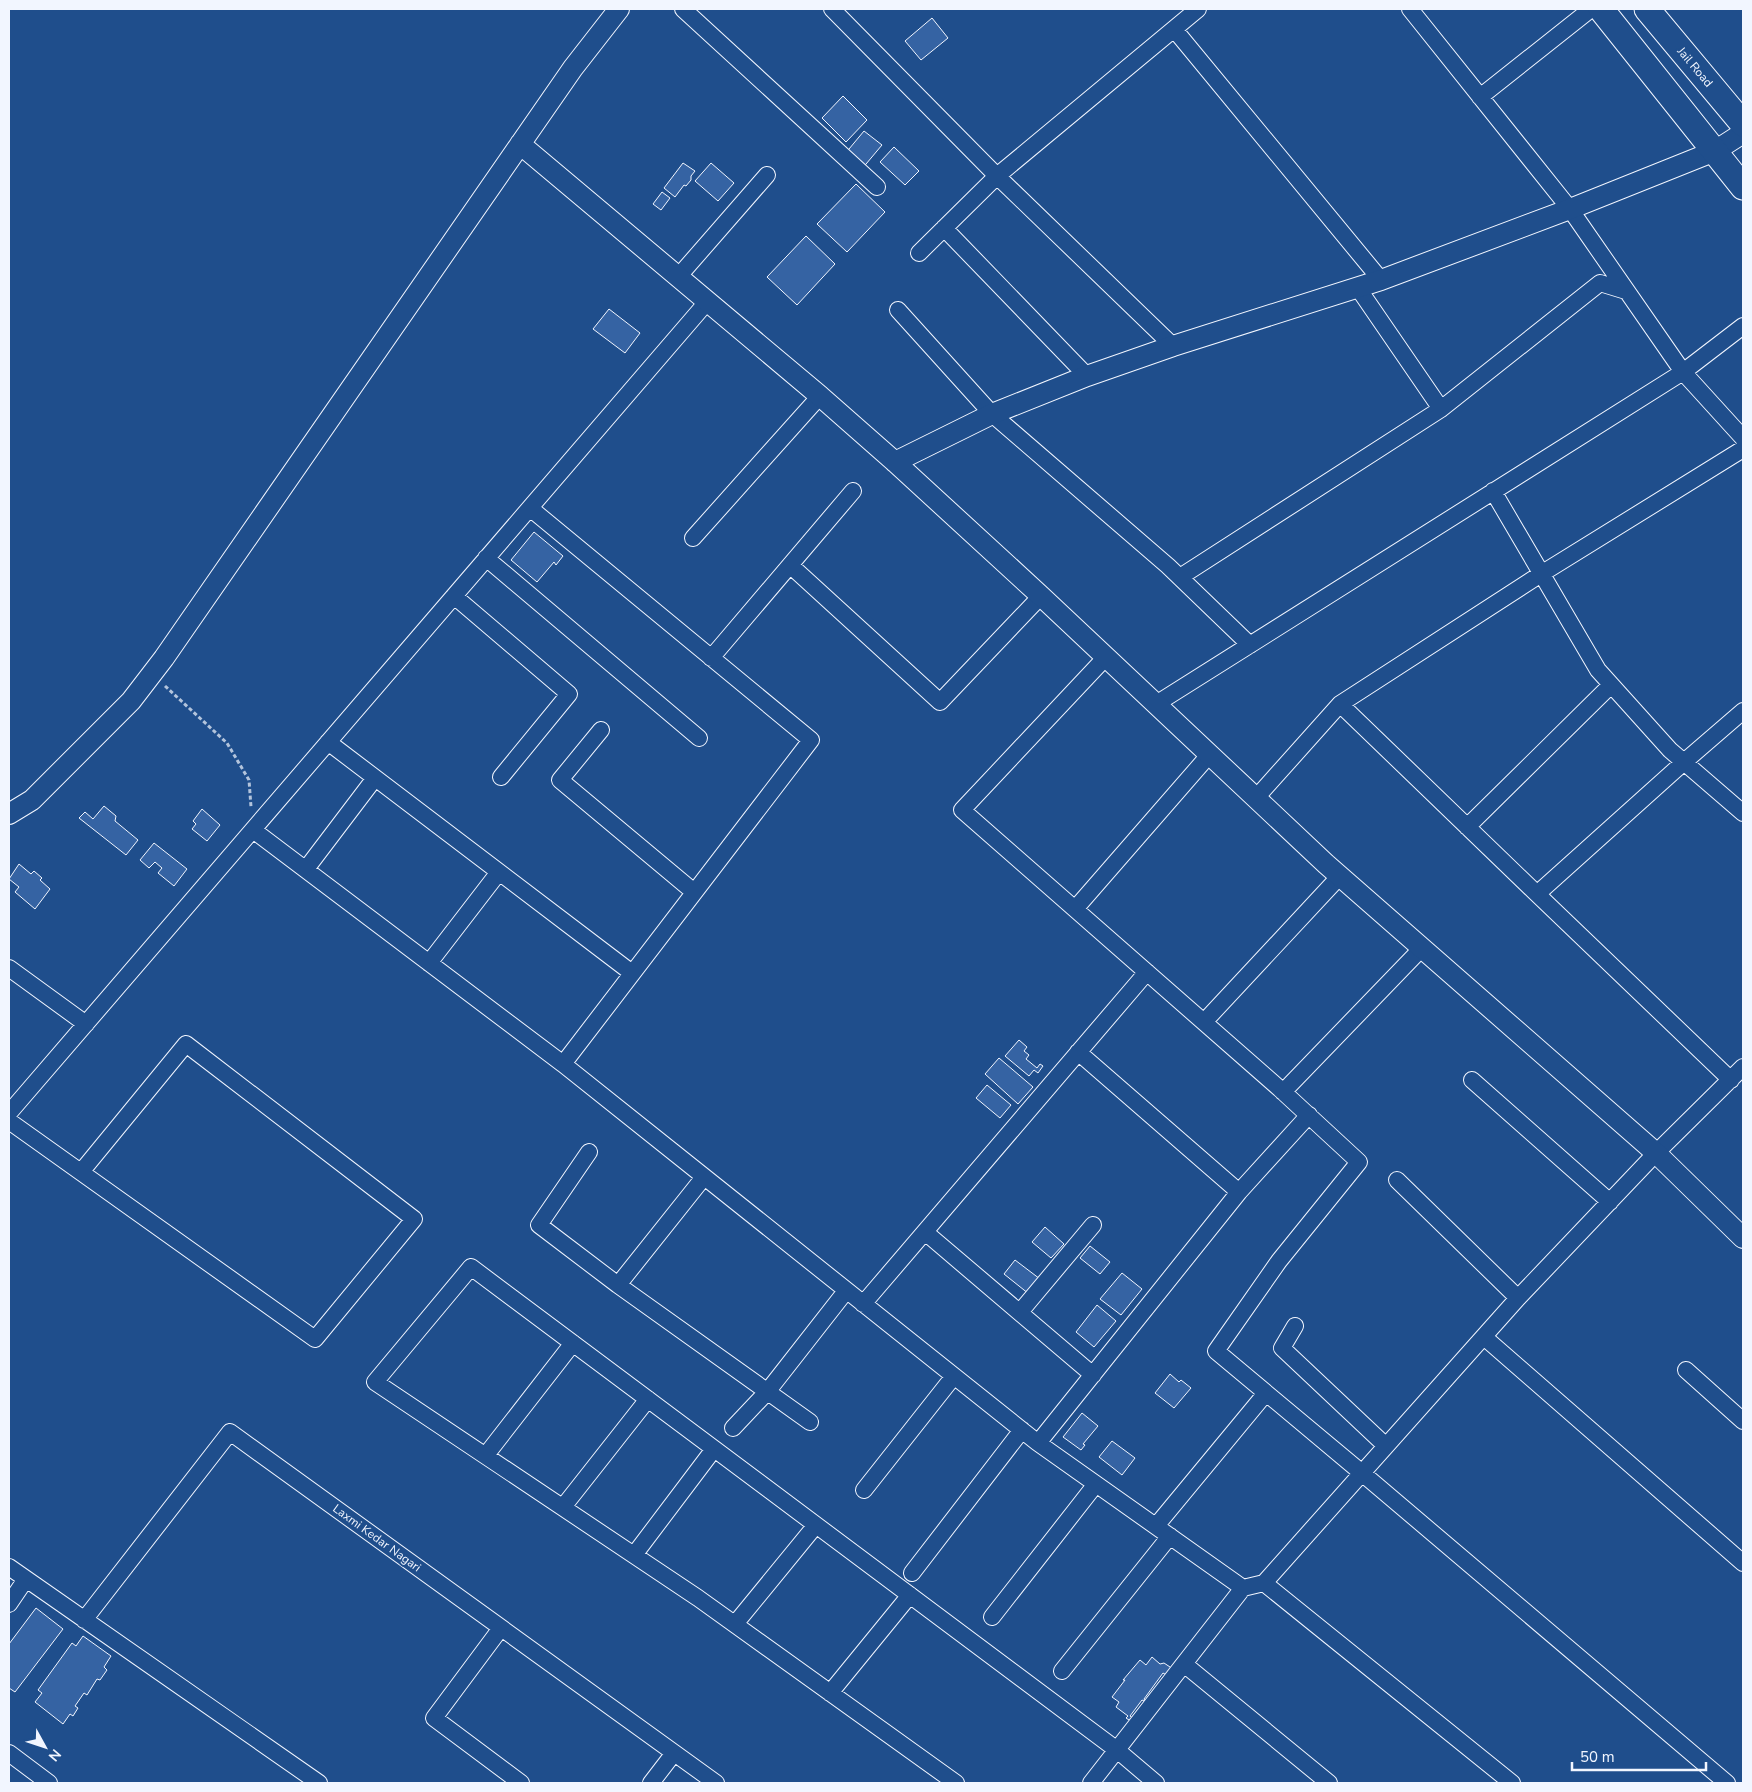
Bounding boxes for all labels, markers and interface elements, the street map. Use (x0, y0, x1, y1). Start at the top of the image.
street label: Jail Road (1673, 43, 1716, 90)
street label: Laxmi Kedar Nagari (330, 1501, 424, 1575)
north arrow (20, 1722, 70, 1772)
scale bar (1572, 1740, 1706, 1772)
text: N (44, 1745, 65, 1765)
text: 50 m (1580, 1747, 1615, 1767)

